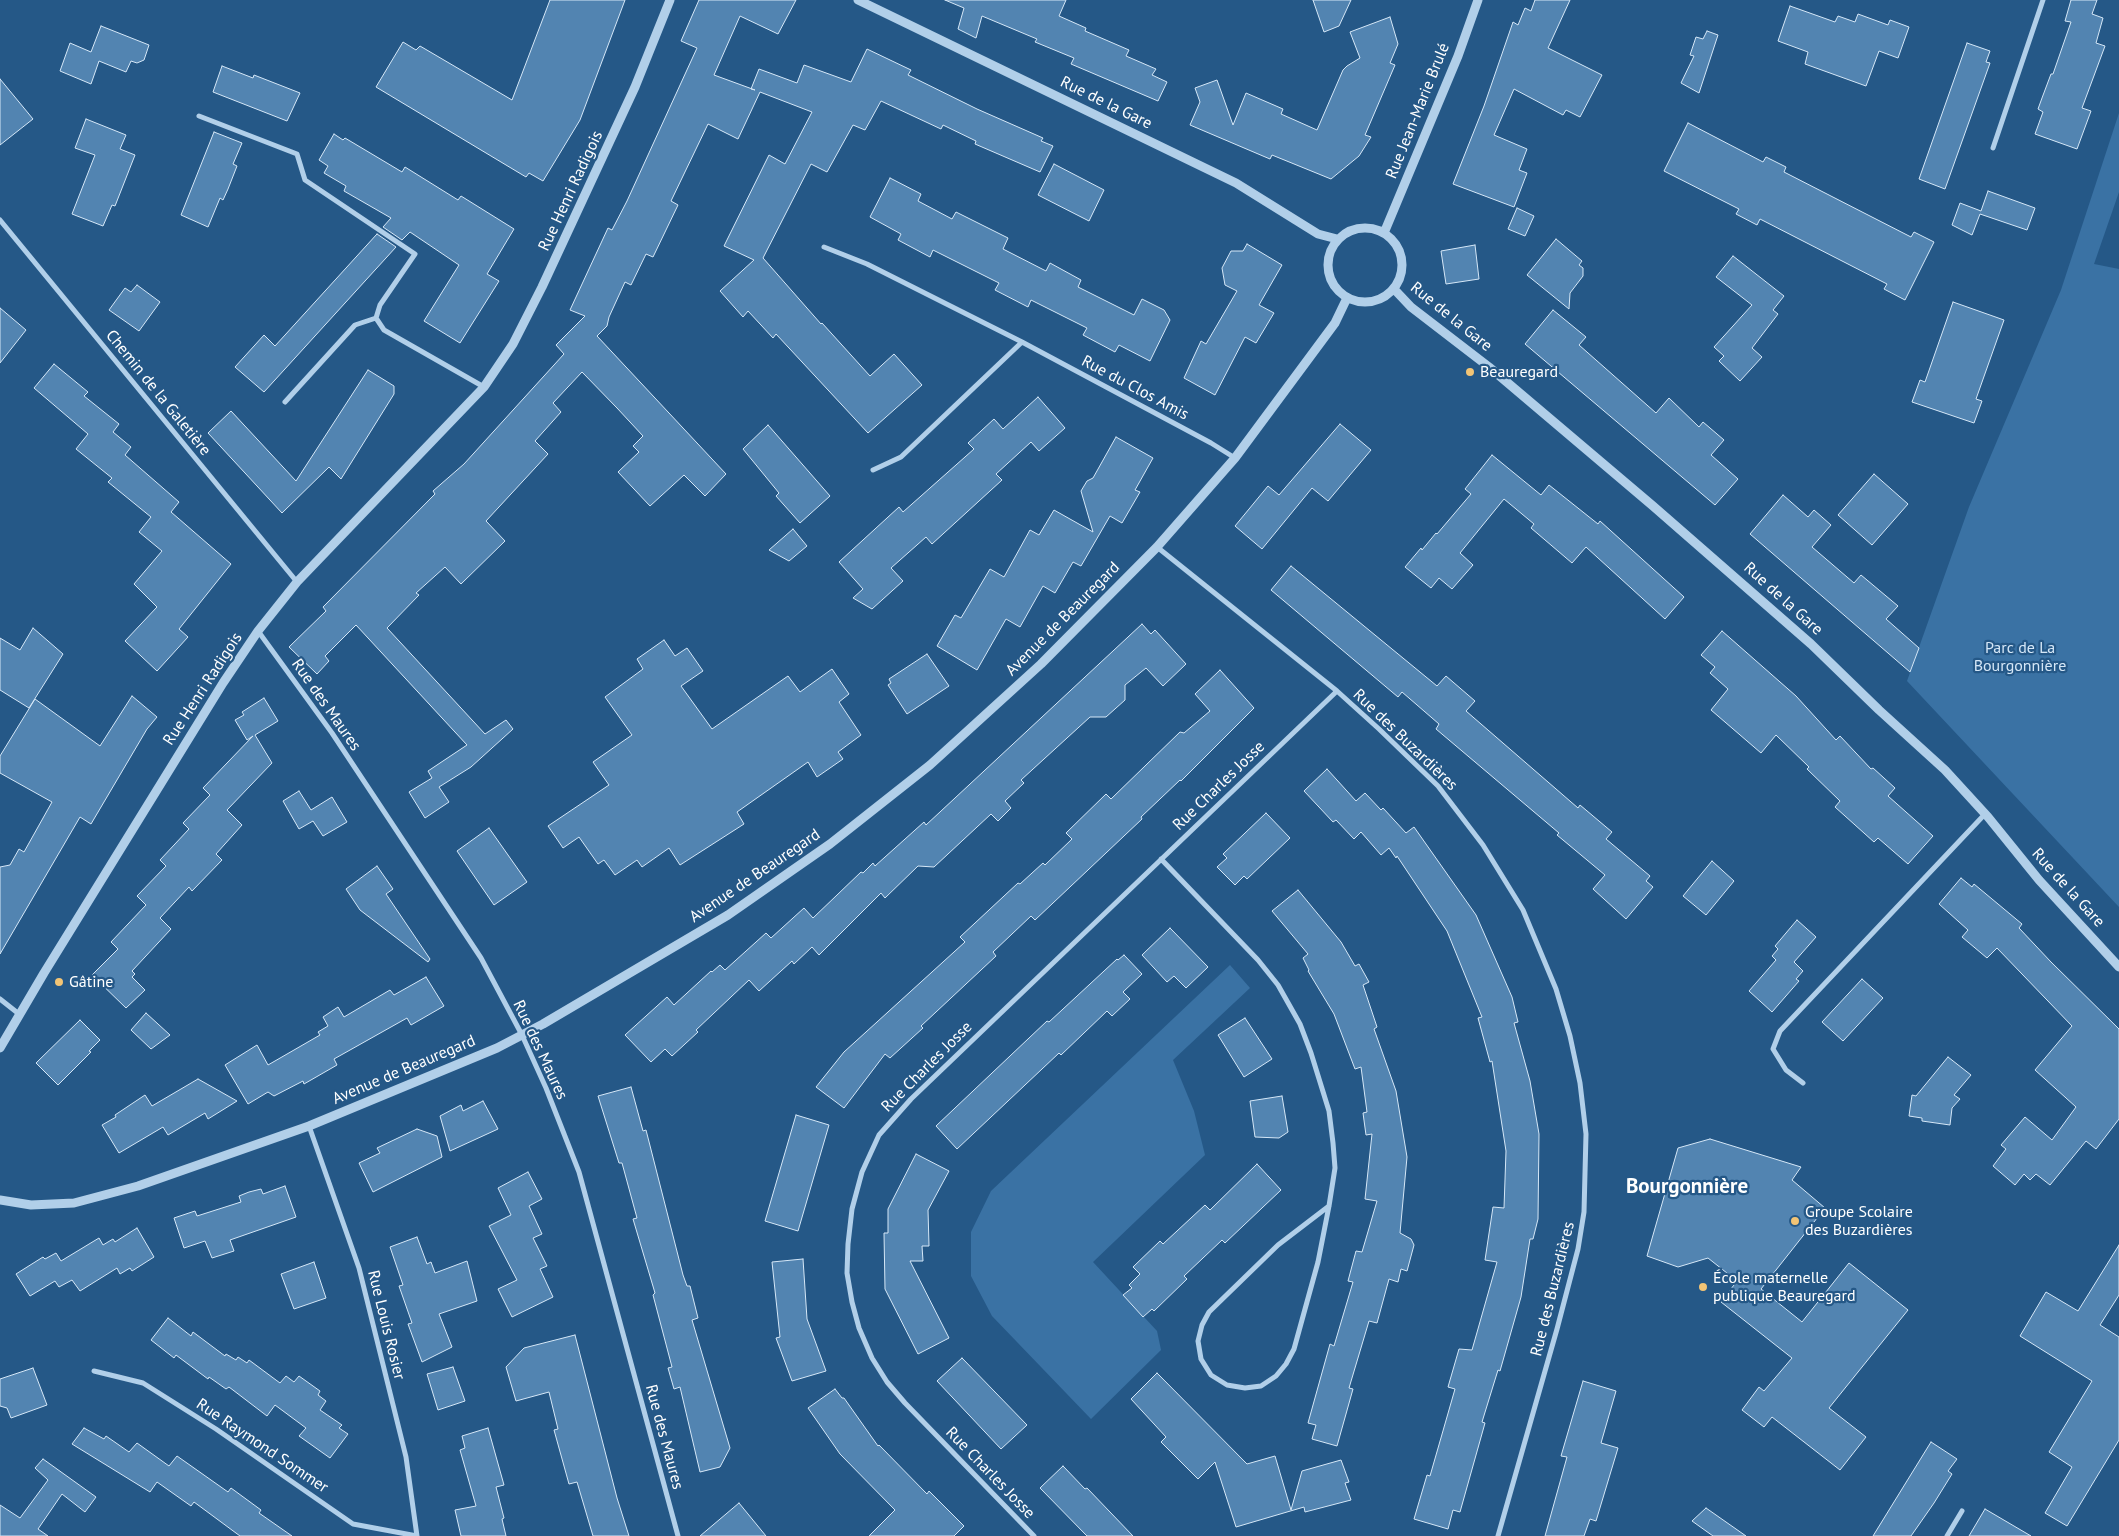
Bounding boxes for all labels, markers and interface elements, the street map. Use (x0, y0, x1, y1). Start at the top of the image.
street label: Rue Jean-Marie Brulé (1382, 40, 1454, 182)
street label: Rue de la Gare (1057, 73, 1155, 133)
street label: Rue Henri Radigois (535, 128, 607, 254)
street label: Rue de la Gare (1406, 278, 1496, 356)
street label: Chemin de la Galetière (101, 326, 215, 460)
street label: Rue du Clos Amis (1078, 352, 1192, 424)
place label: Beauregard (1480, 362, 1558, 382)
marker: Beauregard (1464, 366, 1476, 378)
street label: Avenue de Beauregard (1002, 558, 1124, 680)
street label: Rue de la Gare (1740, 559, 1826, 639)
street label: Rue Henri Radigois (159, 629, 247, 749)
park label: Parc de La Bourgonnière (1974, 638, 2066, 676)
street label: Rue des Maures (287, 655, 365, 755)
street label: Rue des Buzardières (1349, 685, 1461, 795)
street label: Rue Charles Josse (1169, 737, 1269, 835)
street label: Avenue de Beauregard (686, 825, 824, 927)
street label: Rue de la Gare (2028, 845, 2108, 931)
place label: Gâtine (69, 972, 113, 992)
marker: Gâtine (53, 976, 65, 988)
street label: Rue des Maures (509, 997, 571, 1103)
street label: Rue Charles Josse (878, 1018, 976, 1116)
street label: Avenue de Beauregard (330, 1031, 478, 1109)
district label: Bourgonnière (1626, 1174, 1748, 1200)
place label: Groupe Scolaire des Buzardières (1805, 1202, 1913, 1240)
marker: Groupe Scolaire des Buzardières (1789, 1215, 1801, 1227)
street label: Rue des Buzardières (1527, 1220, 1579, 1358)
street label: Rue Louis Rosier (363, 1268, 409, 1382)
place label: École maternelle publique Beauregard (1713, 1268, 1855, 1306)
marker: École maternelle publique Beauregard (1697, 1281, 1709, 1293)
street label: Rue des Maures (641, 1383, 687, 1491)
street label: Rue Raymond Sommer (192, 1395, 332, 1497)
street label: Rue Charles Josse (941, 1423, 1039, 1523)

